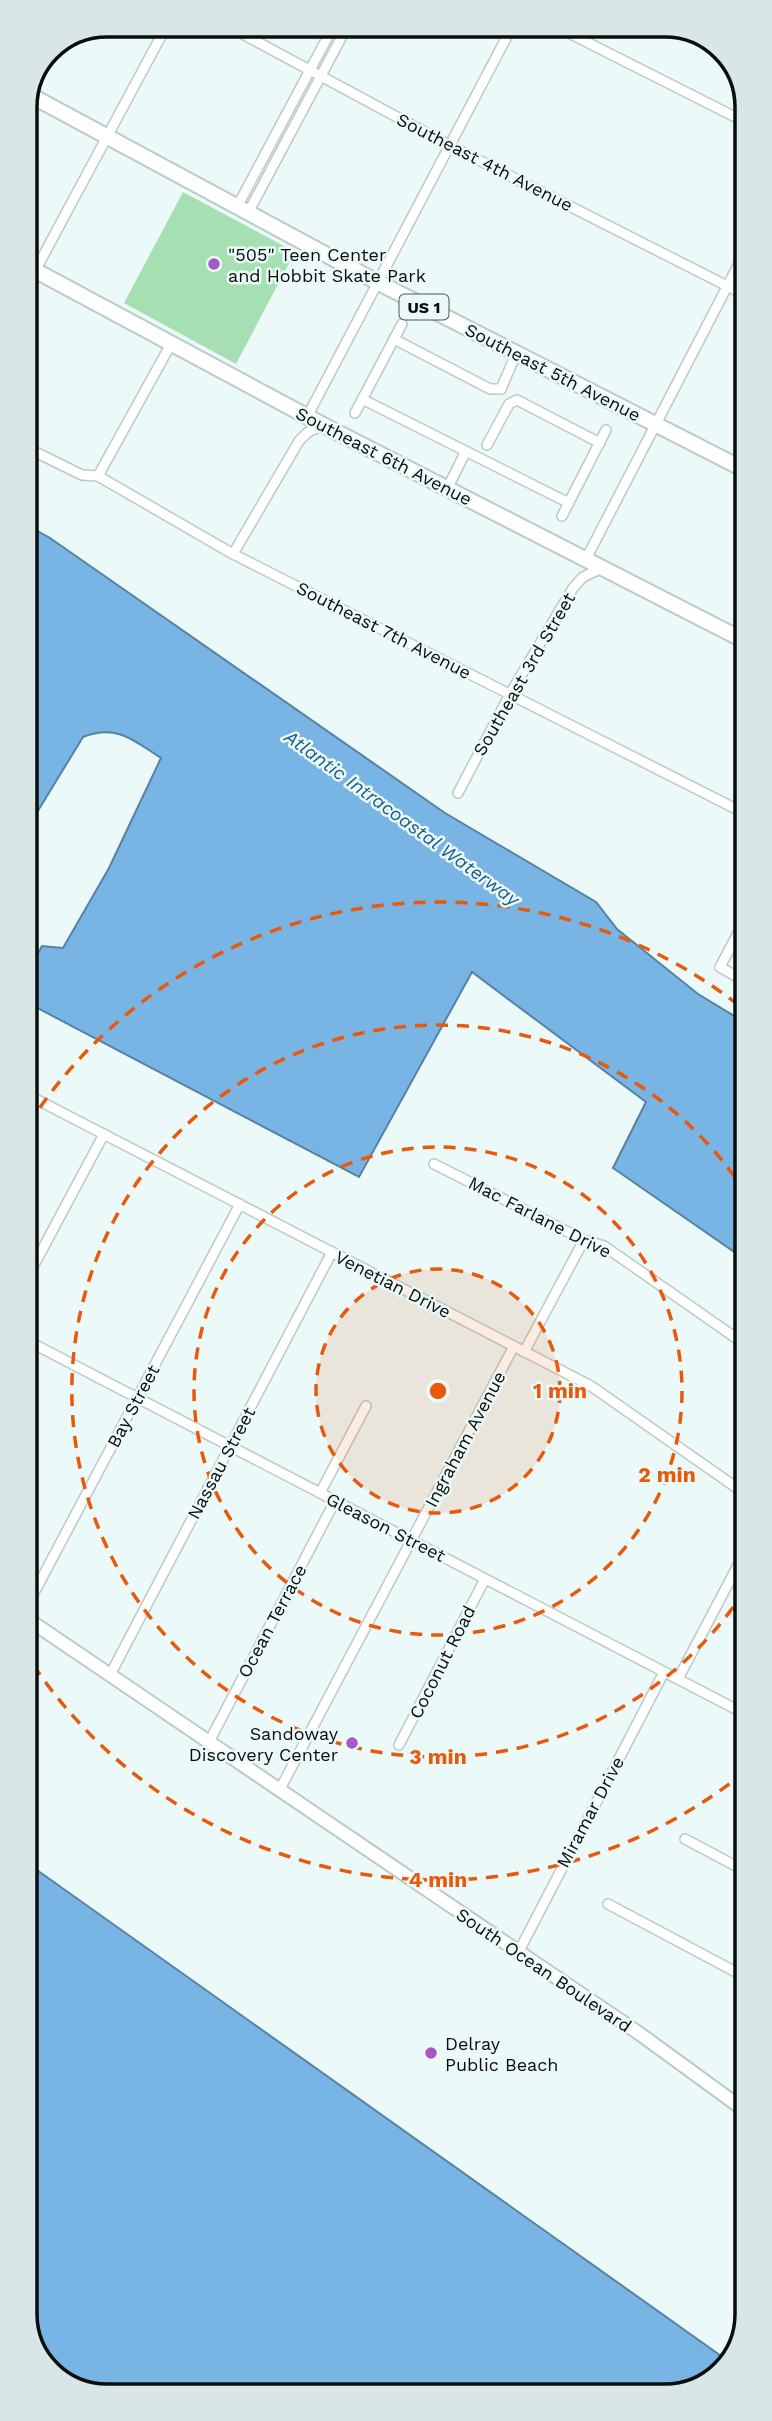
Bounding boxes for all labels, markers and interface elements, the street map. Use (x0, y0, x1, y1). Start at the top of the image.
street label: Southeast 4th Avenue (394, 108, 576, 216)
place label: "505" Teen Center and Hobbit Skate Park (228, 244, 426, 286)
marker: "505" Teen Center and Hobbit Skate Park (206, 256, 222, 272)
road number: US 1 (400, 294, 448, 320)
street label: Southeast 5th Avenue (462, 319, 644, 425)
street label: Southeast 6th Avenue (293, 402, 475, 510)
street label: Southeast 7th Avenue (293, 577, 475, 683)
street label: Southeast 3rd Street (469, 588, 580, 759)
water label: Atlantic Intracoastal Waterway (279, 724, 525, 912)
street label: Mac Farlane Drive (465, 1172, 615, 1262)
street label: Venetian Drive (332, 1246, 454, 1322)
street label: Bay Street (102, 1361, 164, 1451)
street label: Ingraham Avenue (420, 1367, 510, 1511)
text: 1 min (533, 1378, 587, 1403)
centre of rings (426, 1379, 450, 1403)
street label: Nassau Street (183, 1403, 260, 1523)
text: 2 min (638, 1462, 696, 1487)
street label: Gleason Street (323, 1488, 449, 1566)
street label: Ocean Terrace (233, 1561, 311, 1681)
street label: Coconut Road (405, 1602, 479, 1722)
place label: Sandoway Discovery Center (189, 1723, 339, 1765)
marker: Sandoway Discovery Center (344, 1735, 360, 1751)
text: 3 min (409, 1744, 467, 1769)
street label: Miramar Drive (552, 1753, 628, 1871)
text: 4 min (409, 1867, 467, 1892)
street label: South Ocean Boulevard (452, 1904, 636, 2036)
place label: Delray Public Beach (445, 2033, 558, 2075)
marker: Delray Public Beach (423, 2045, 439, 2061)

